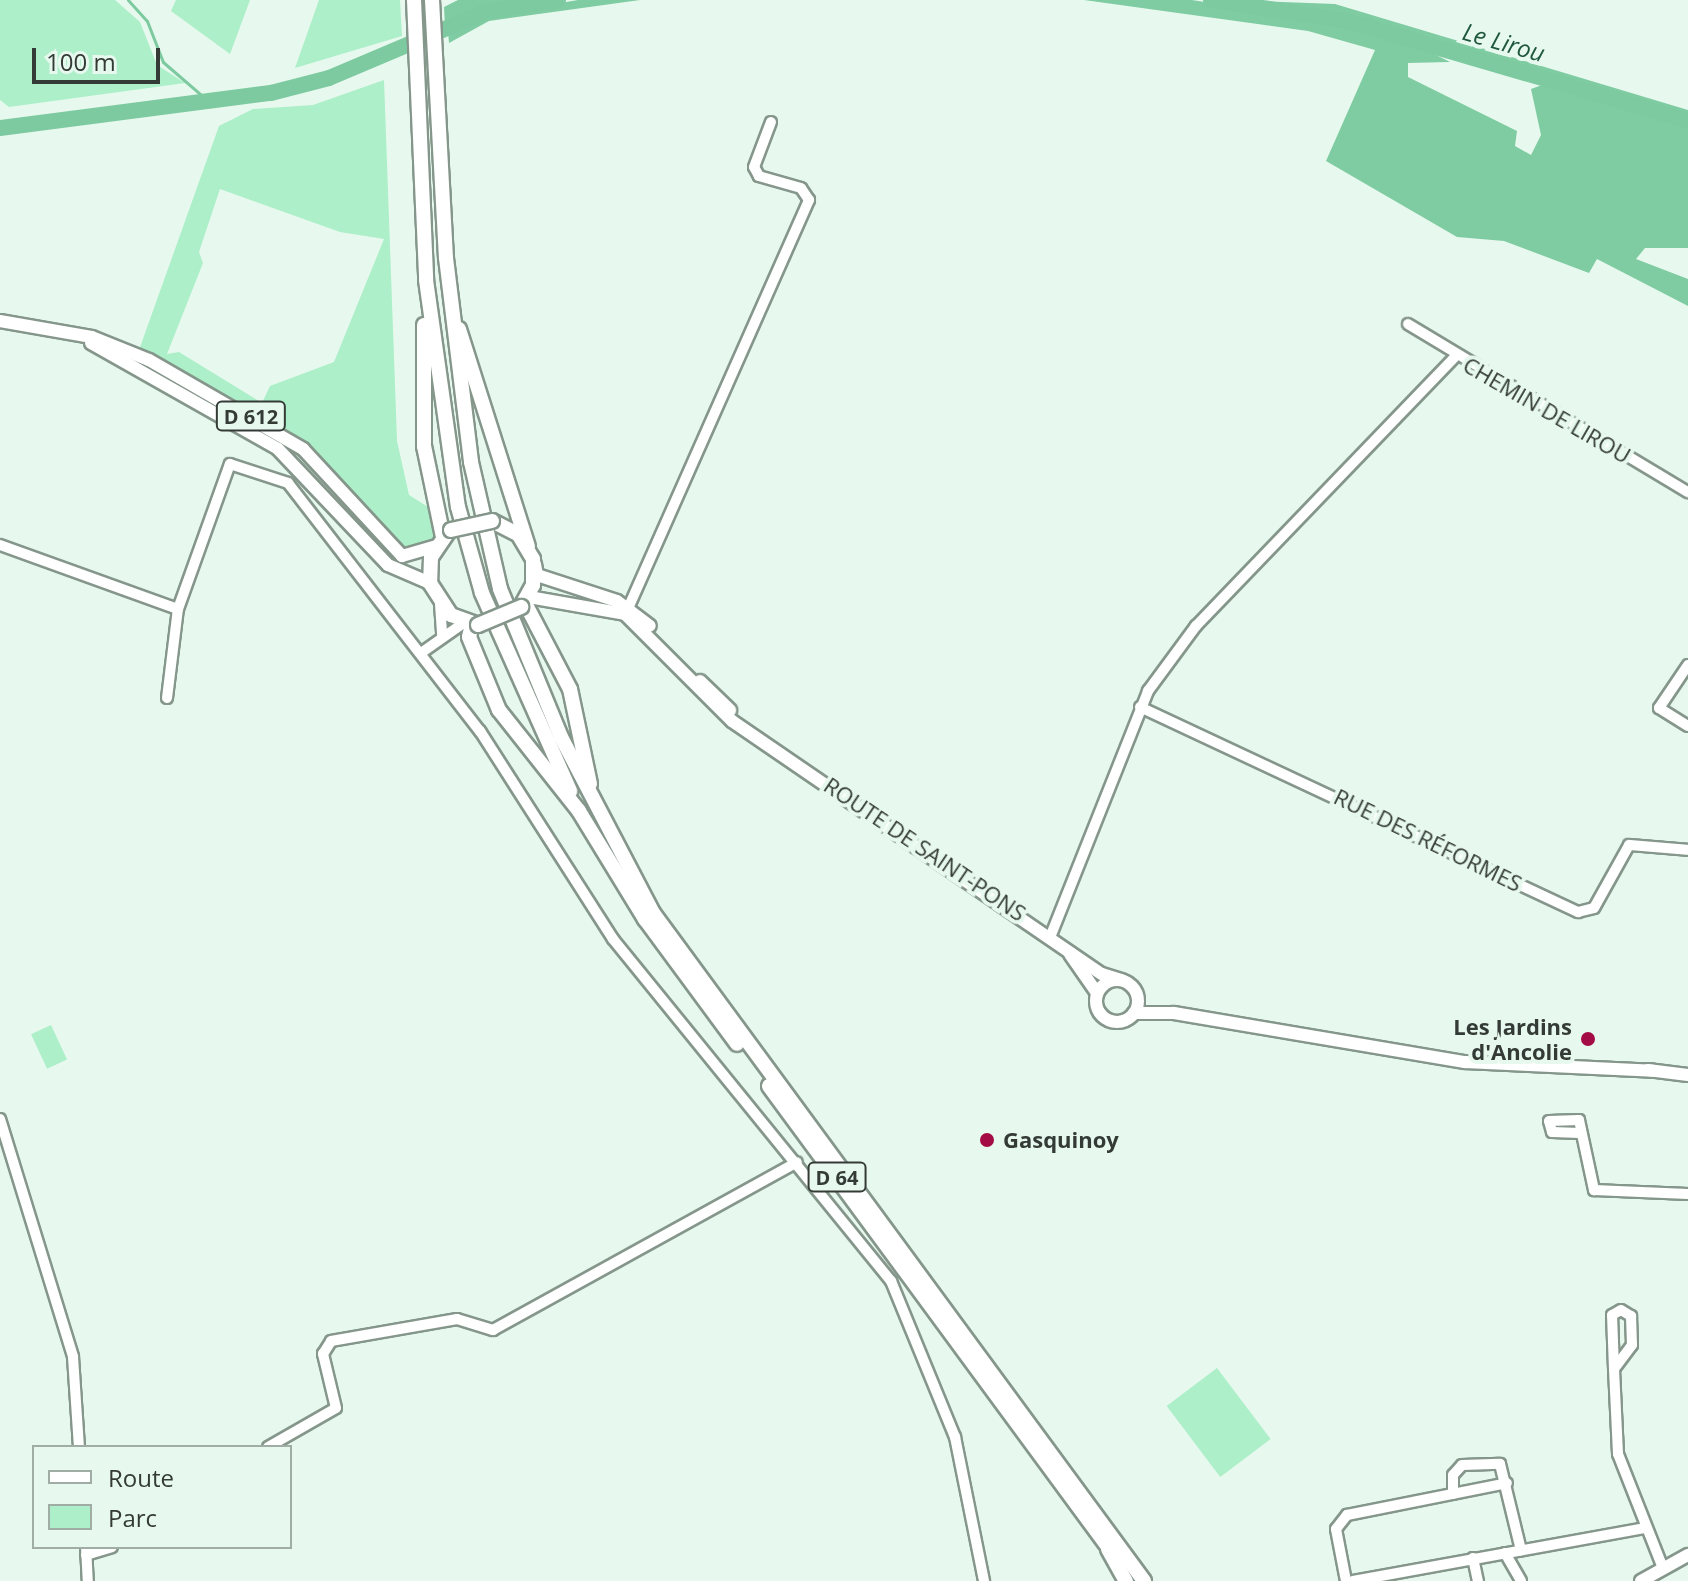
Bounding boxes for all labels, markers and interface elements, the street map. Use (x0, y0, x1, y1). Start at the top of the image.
water label: Le Lirou (1460, 17, 1548, 67)
scale bar (36, 32, 164, 82)
text: 100 m (46, 45, 116, 78)
street label: CHEMIN DE LIROU (1459, 351, 1635, 469)
road number: D 612 (215, 400, 287, 432)
street label: ROUTE DE SAINT-PONS (819, 772, 1031, 926)
street label: RUE DES RÉFORMES (1330, 783, 1526, 897)
place label: Les Jardins d'Ancolie (1453, 1013, 1572, 1064)
marker: Les Jardins d'Ancolie (1579, 1030, 1597, 1048)
place label: Gasquinoy (1003, 1127, 1119, 1153)
marker: Gasquinoy (978, 1131, 996, 1149)
road number: D 64 (807, 1161, 867, 1193)
legend (32, 1445, 292, 1549)
text: Route (108, 1461, 174, 1494)
text: Parc (108, 1501, 157, 1534)

